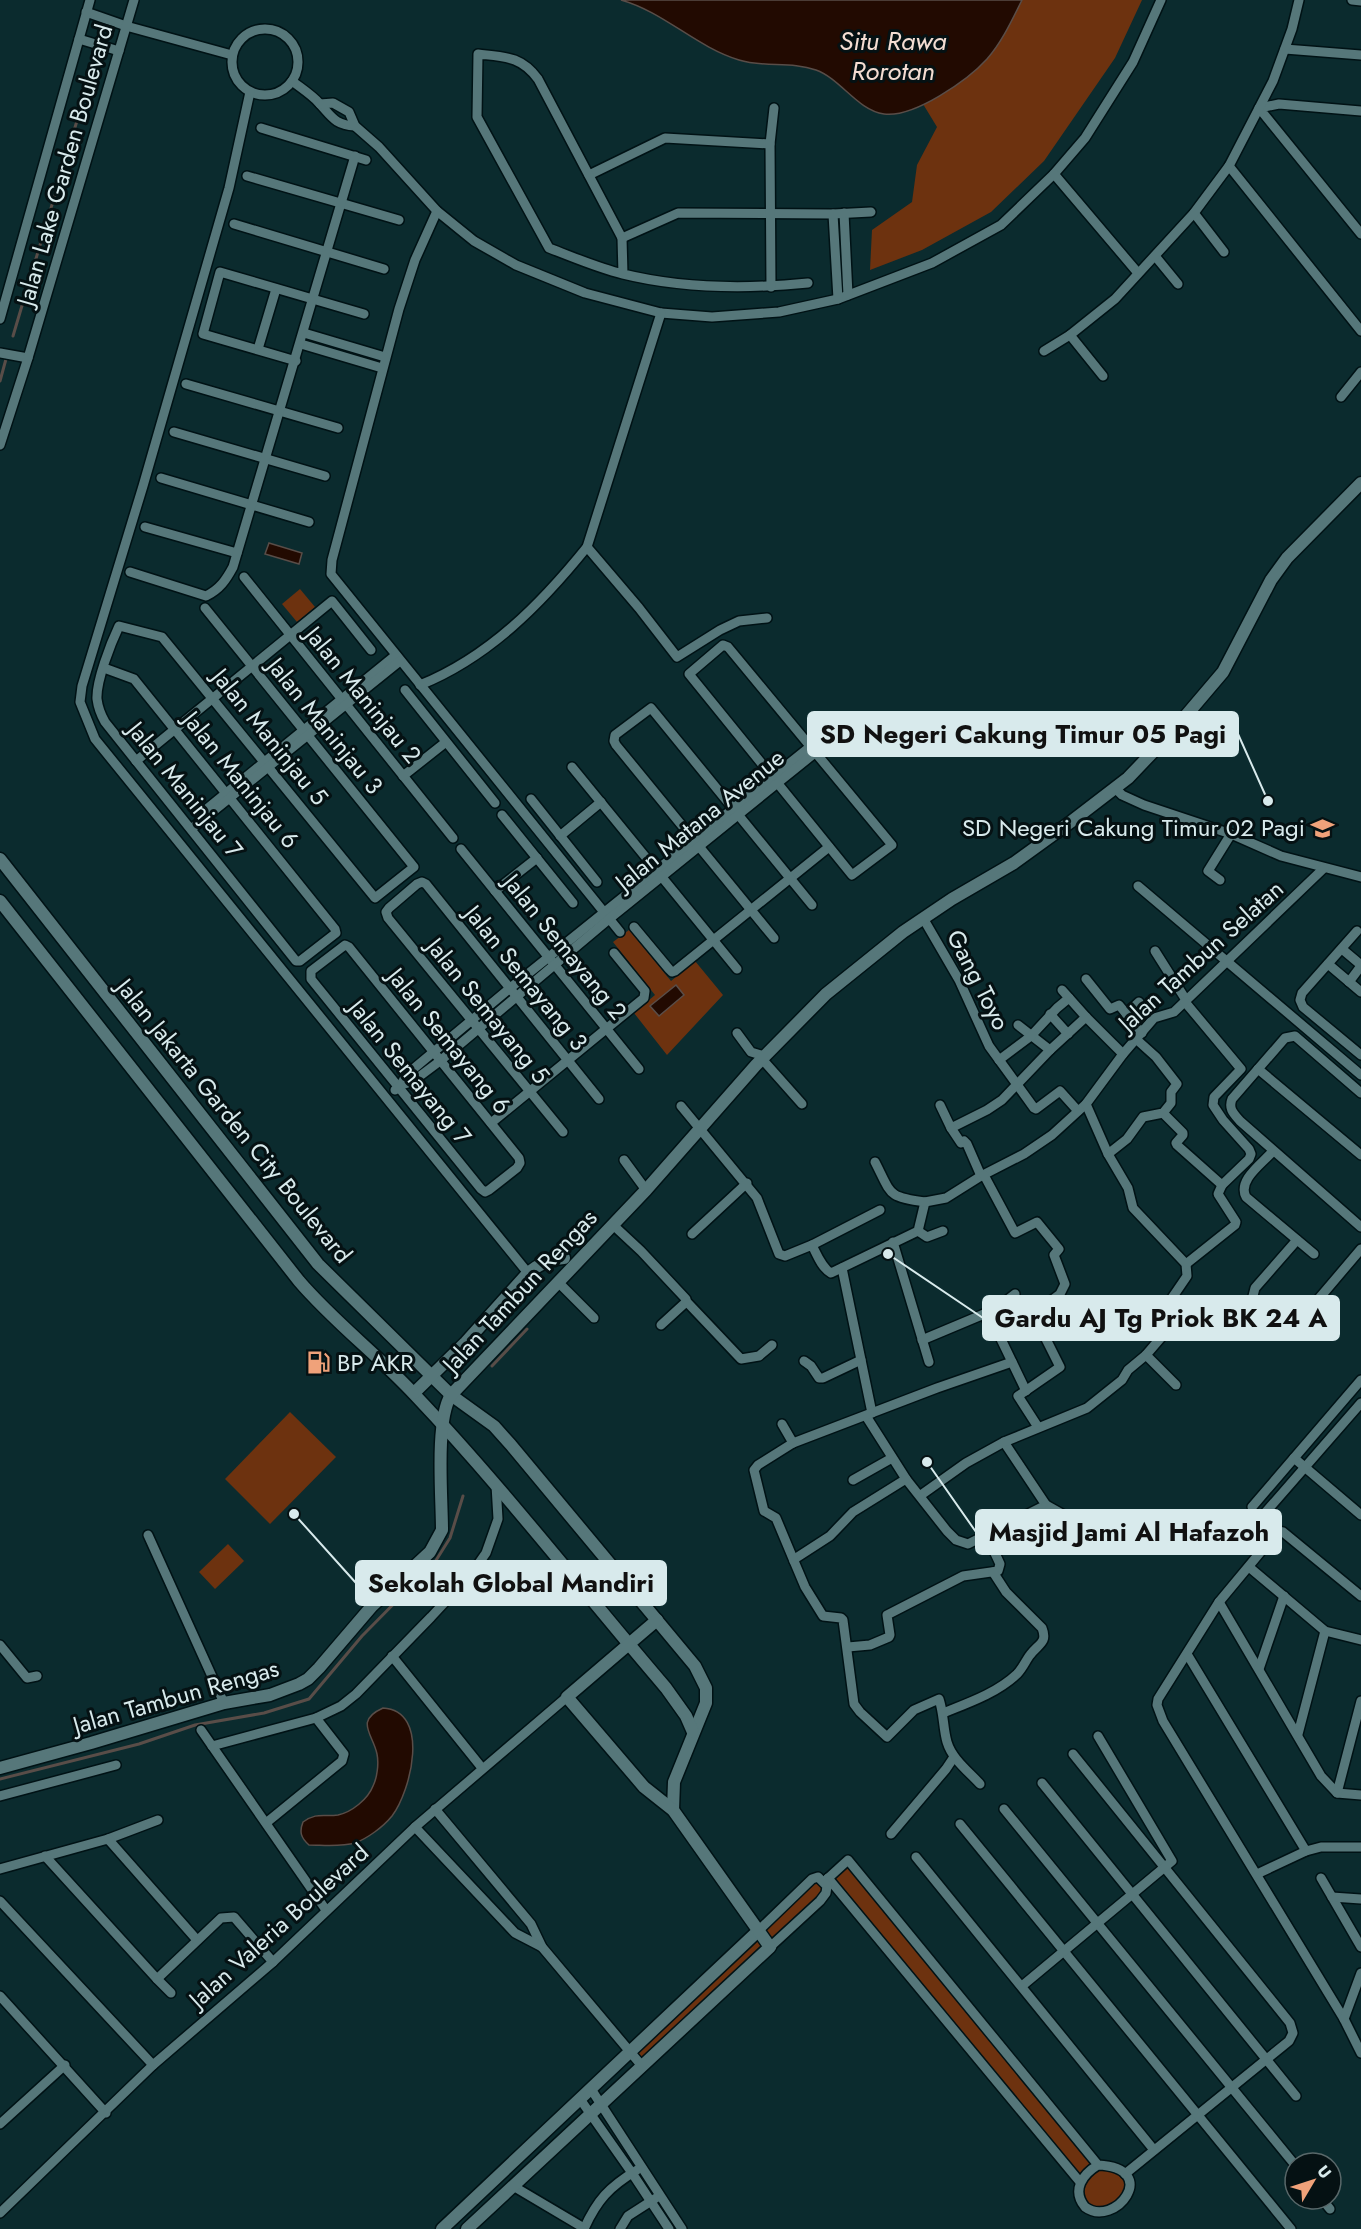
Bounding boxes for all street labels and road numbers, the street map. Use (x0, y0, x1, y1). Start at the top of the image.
street label: Jalan Lake Garden Boulevard (7, 20, 121, 312)
street label: Jalan Maninjau 2 (295, 616, 430, 771)
street label: Jalan Maninjau 3 (257, 647, 392, 802)
street label: Jalan Maninjau 5 (202, 658, 337, 813)
street label: Jalan Maninjau 6 (173, 701, 308, 856)
street label: Jalan Maninjau 7 (117, 712, 252, 866)
street label: Jalan Matana Avenue (605, 740, 792, 901)
street label: Jalan Semayang 2 (494, 864, 635, 1027)
street label: Jalan Tambun Selatan (1108, 872, 1291, 1041)
street label: Jalan Semayang 3 (455, 895, 596, 1058)
street label: Gang Toyo (938, 924, 1019, 1036)
street label: Jalan Semayang 5 (417, 928, 558, 1091)
street label: Jalan Semayang 6 (378, 958, 519, 1121)
street label: Jalan Jakarta Garden City Boulevard (106, 968, 360, 1271)
street label: Jalan Semayang 7 (339, 989, 480, 1152)
street label: Jalan Tambun Rengas (432, 1201, 605, 1383)
street label: Jalan Tambun Rengas (66, 1650, 283, 1743)
street label: Jalan Valeria Boulevard (179, 1835, 376, 2018)

